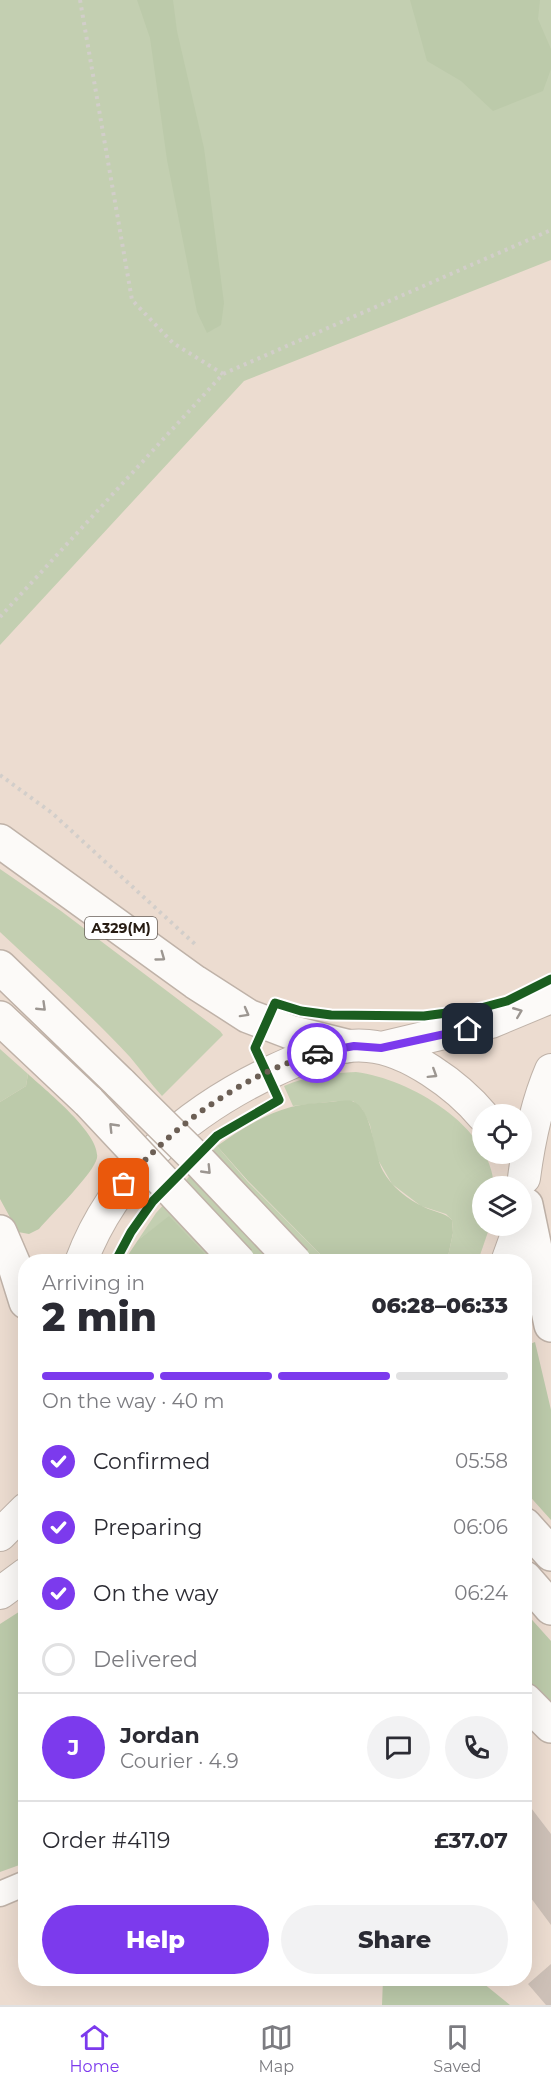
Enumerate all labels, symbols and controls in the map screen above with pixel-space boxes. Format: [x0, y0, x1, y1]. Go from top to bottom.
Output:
road number: A329(M) [85, 917, 157, 939]
one-way arrow [155, 950, 166, 961]
one-way arrow [36, 1000, 46, 1011]
pin [442, 1003, 493, 1054]
one-way arrow [238, 1006, 249, 1017]
one-way arrow [512, 1007, 523, 1019]
icon: home [451, 1012, 484, 1045]
courier [287, 1023, 347, 1083]
icon: car [301, 1037, 334, 1070]
one-way arrow [427, 1066, 437, 1078]
map controls [472, 1104, 532, 1236]
button: locate [472, 1104, 532, 1164]
one-way arrow [109, 1123, 120, 1134]
pin [98, 1158, 149, 1209]
one-way arrow [200, 1162, 211, 1173]
icon: bag [107, 1167, 140, 1200]
button: layers [472, 1176, 532, 1236]
text: Arriving in [42, 1271, 145, 1295]
text: 06:28–06:33 [371, 1292, 508, 1319]
text: 2 min [42, 1293, 157, 1341]
text: On the way · 40 m [42, 1389, 224, 1413]
icon: check [42, 1445, 75, 1478]
text: Confirmed [93, 1448, 210, 1475]
text: 05:58 [455, 1449, 508, 1473]
icon: check [42, 1511, 75, 1544]
text: Preparing [93, 1514, 202, 1541]
text: 06:06 [453, 1515, 508, 1539]
icon: check [42, 1577, 75, 1610]
text: On the way [93, 1580, 218, 1607]
text: 06:24 [454, 1581, 508, 1605]
text: Delivered [93, 1646, 198, 1673]
button: chat [367, 1716, 430, 1779]
button: phone [445, 1716, 508, 1779]
text: Jordan [120, 1722, 200, 1749]
text: J [68, 1734, 79, 1761]
text: Courier · 4.9 [120, 1749, 239, 1773]
text: Order #4119 [42, 1827, 170, 1854]
text: £37.07 [434, 1827, 508, 1854]
button: Help [42, 1905, 269, 1974]
button: Share [281, 1905, 508, 1974]
tab: Home [70, 2021, 119, 2076]
tab: Map [259, 2021, 294, 2076]
tab: Saved [433, 2021, 481, 2076]

